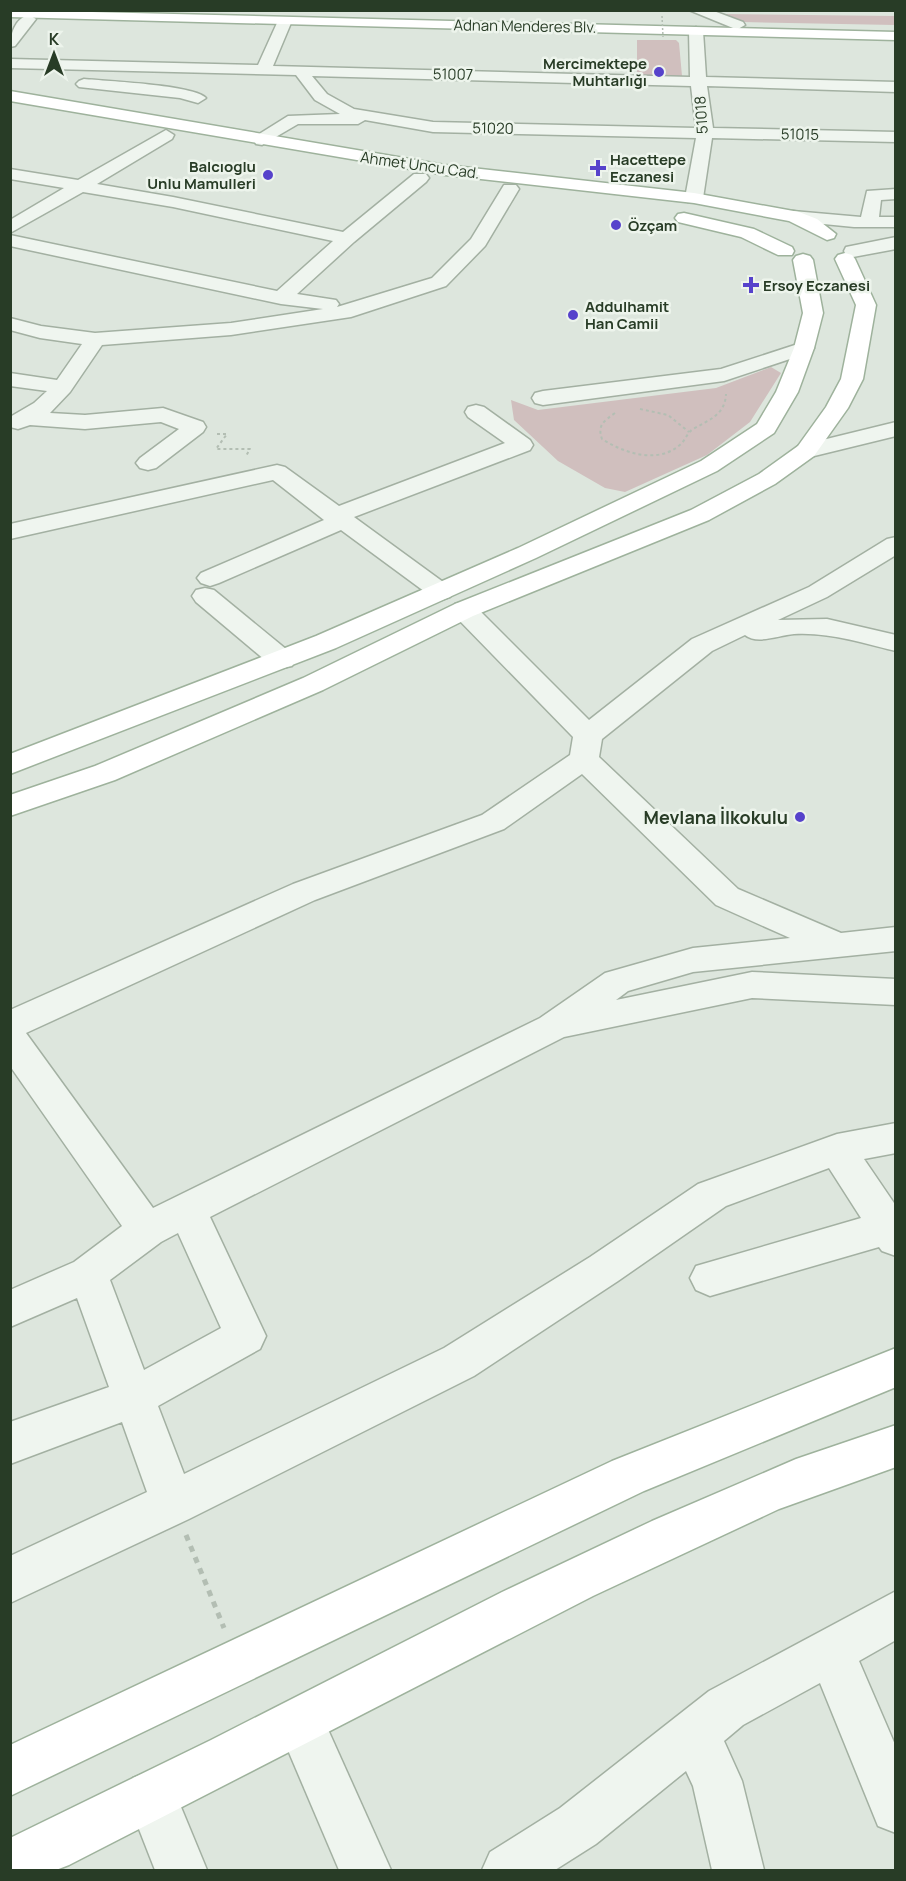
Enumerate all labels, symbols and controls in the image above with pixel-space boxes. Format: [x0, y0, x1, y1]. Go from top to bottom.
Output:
street label: Adnan Menderes Blv. [453, 14, 597, 38]
north arrow [24, 24, 84, 84]
text: K [49, 28, 60, 50]
place label: Mercimektepe Muhtarlığı [543, 53, 647, 91]
street label: 51007 [433, 63, 473, 85]
marker: Mercimektepe Muhtarlığı [652, 65, 666, 79]
street label: 51018 [689, 95, 713, 135]
street label: 51020 [472, 117, 514, 139]
street label: 51015 [781, 123, 819, 145]
street label: Ahmet Uncu Cad. [359, 146, 481, 184]
place label: Hacettepe Eczanesi [610, 149, 686, 187]
place label: Balcıoglu Unlu Mamulleri [147, 156, 256, 194]
marker: Hacettepe Eczanesi [591, 161, 605, 175]
marker: Balcıoglu Unlu Mamulleri [261, 168, 275, 182]
place label: Özçam [628, 215, 677, 236]
marker: Özçam [609, 218, 623, 232]
place label: Ersoy Eczanesi [763, 275, 870, 296]
marker: Ersoy Eczanesi [744, 278, 758, 292]
place label: Addulhamit Han Camii [585, 296, 669, 334]
marker: Addulhamit Han Camii [566, 308, 580, 322]
place label: Mevlana İlkokulu [644, 805, 788, 829]
marker: Mevlana İlkokulu [793, 810, 807, 824]

